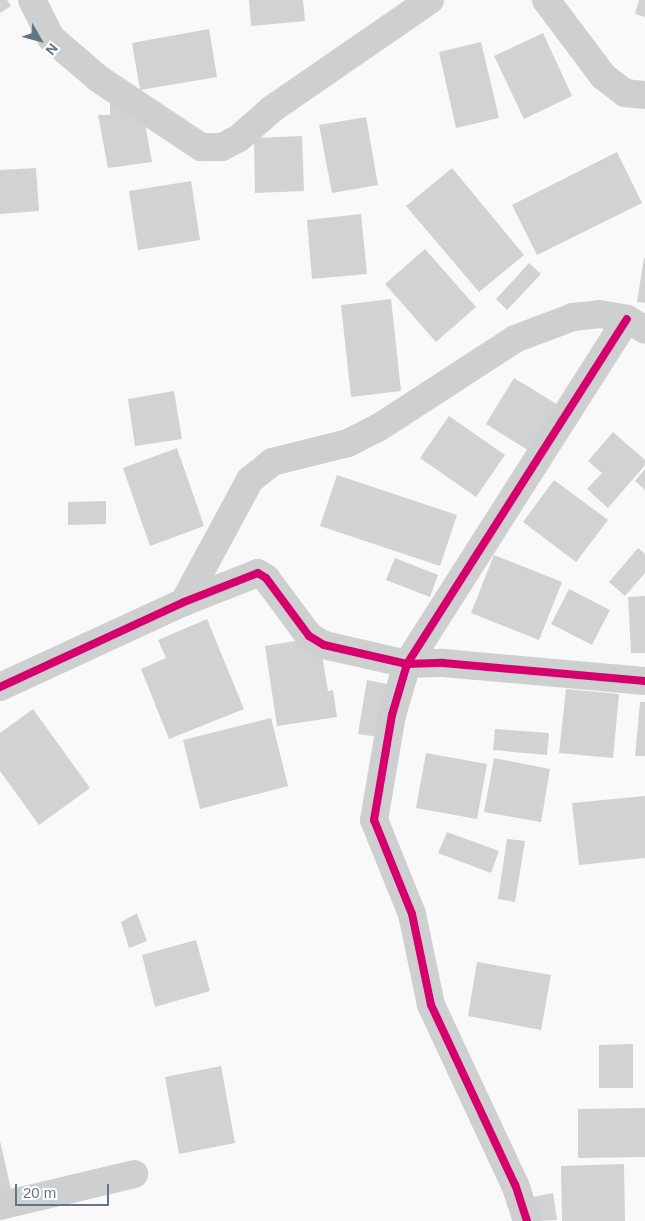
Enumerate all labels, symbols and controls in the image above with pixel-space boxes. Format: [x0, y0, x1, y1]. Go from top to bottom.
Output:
north arrow [15, 15, 65, 65]
text: N [42, 40, 61, 58]
scale bar [18, 1174, 111, 1206]
text: 20 m [23, 1184, 56, 1201]

